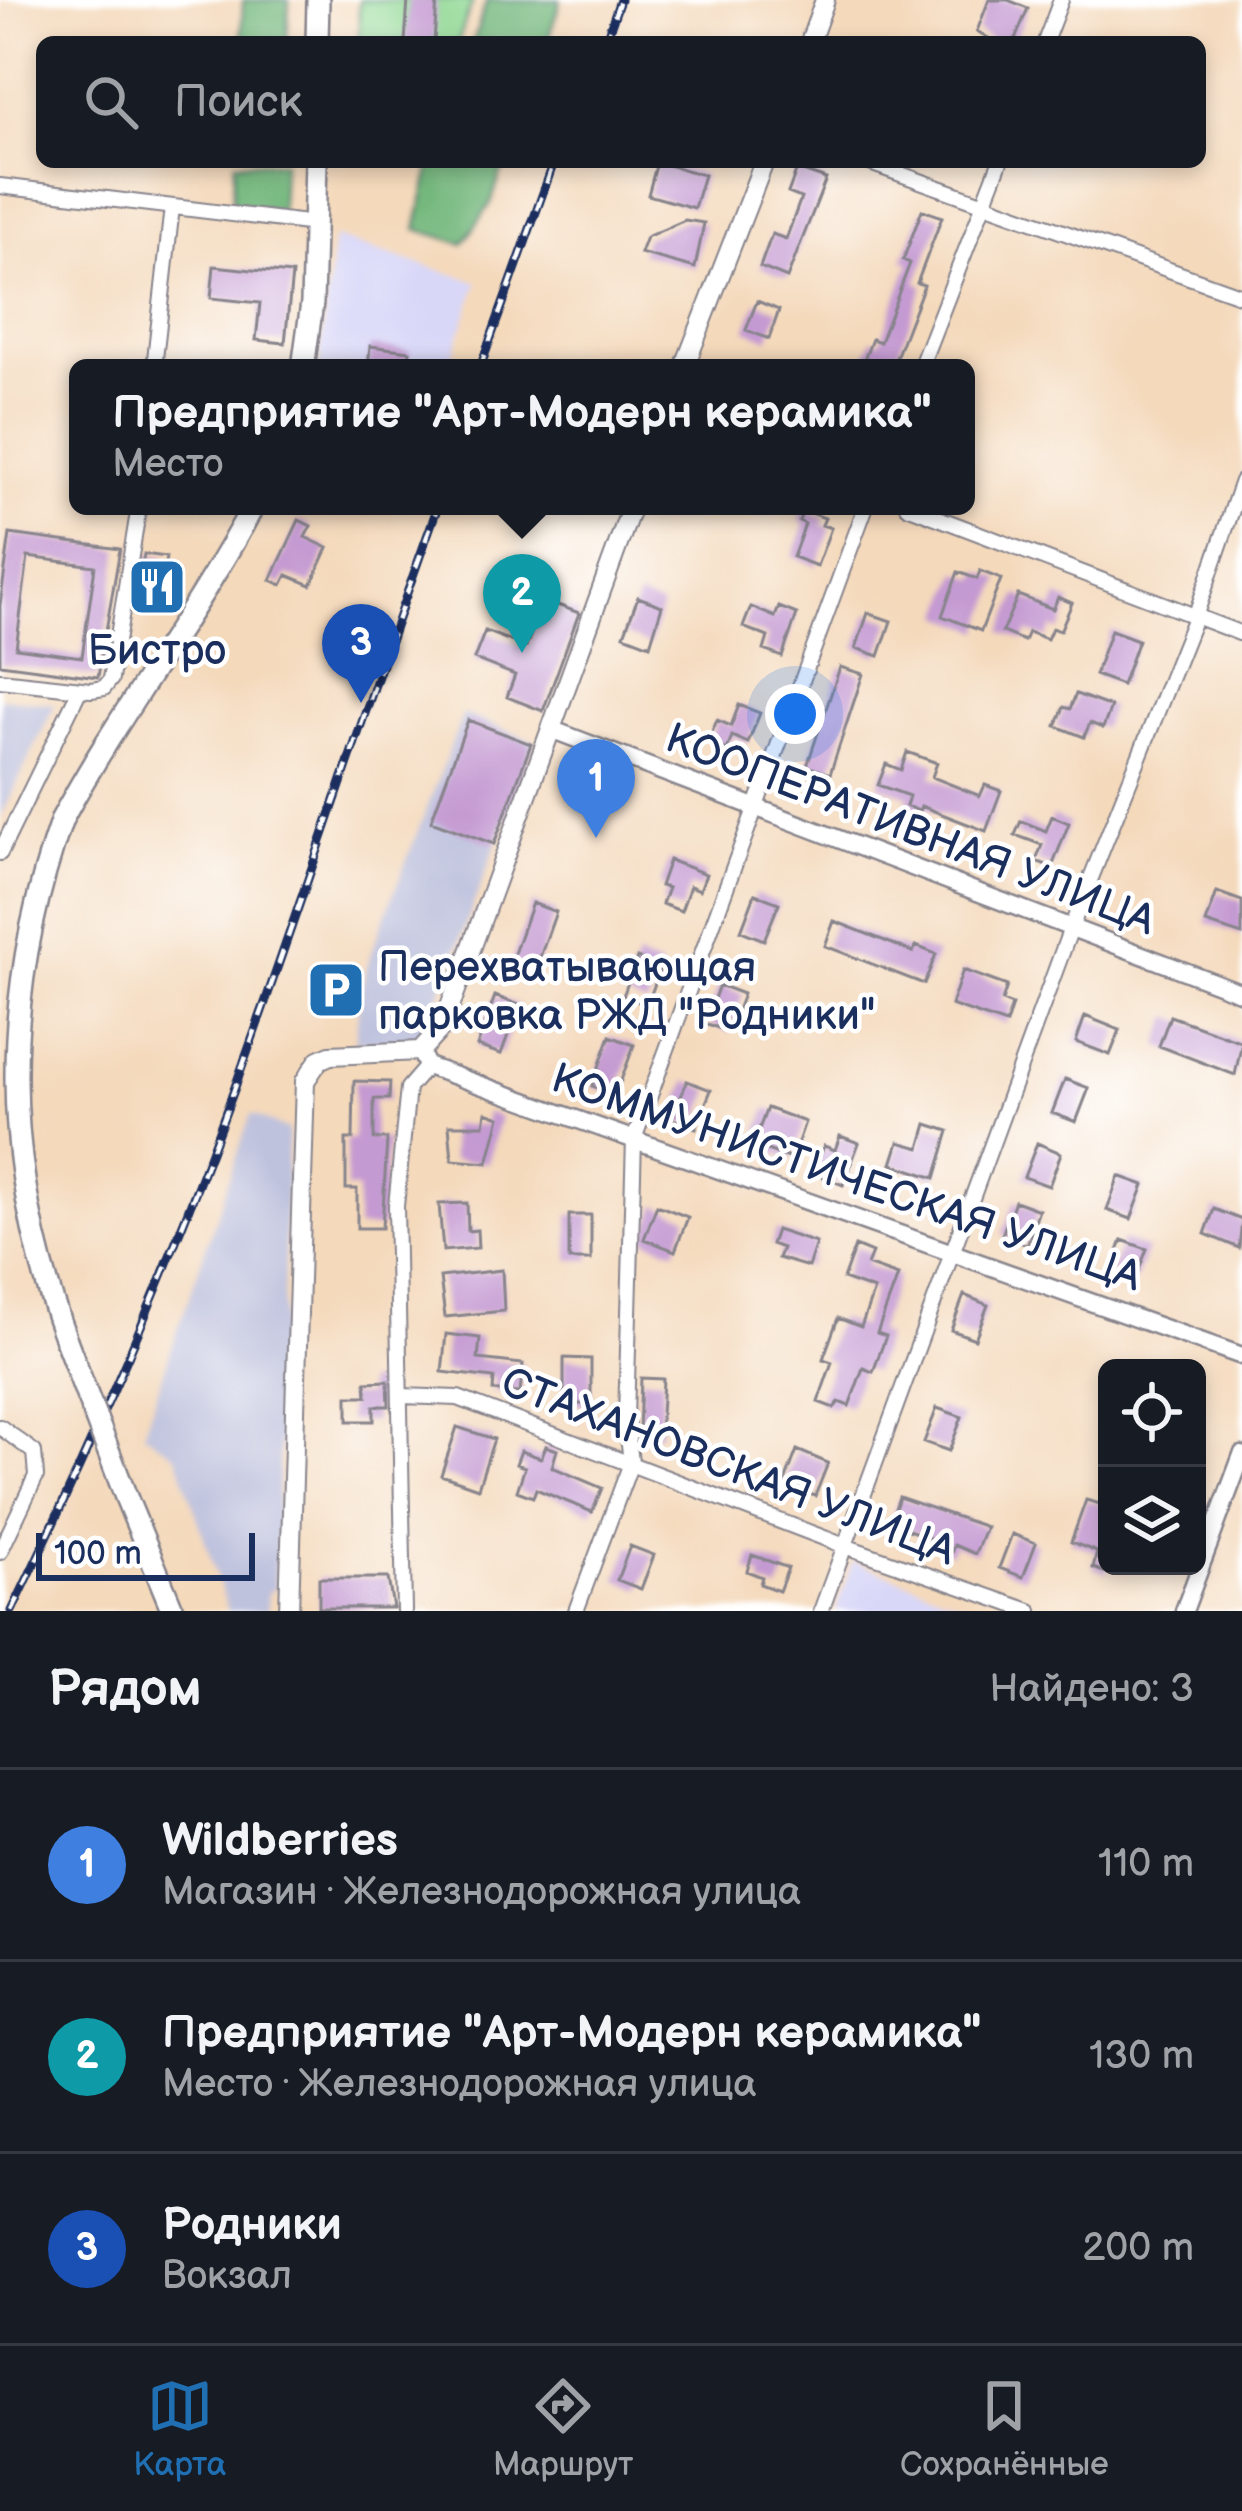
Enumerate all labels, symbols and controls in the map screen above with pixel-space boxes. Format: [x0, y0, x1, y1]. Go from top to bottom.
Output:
search box [36, 36, 1206, 168]
icon: search [78, 69, 144, 135]
text: Поиск [174, 75, 302, 130]
popup [69, 359, 975, 515]
text: Предприятие "Арт-Модерн керамика" [112, 386, 932, 441]
text: Место [112, 441, 223, 488]
pin: 2 [483, 554, 561, 653]
restaurant icon: Бистро [126, 556, 188, 618]
pin: 3 [322, 604, 400, 703]
place label: Бистро [88, 626, 226, 677]
your location [765, 684, 825, 744]
street label: КООПЕРАТИВНАЯ УЛИЦА [658, 713, 1162, 947]
pin: 1 [557, 739, 635, 838]
place label: Перехватывающая парковка РЖД "Родники" [378, 943, 876, 1042]
parking icon: Перехватывающая парковка РЖД "Родники" [305, 959, 367, 1021]
street label: КОММУНИСТИЧЕСКАЯ УЛИЦА [545, 1053, 1148, 1304]
street label: СТАХАНОВСКАЯ УЛИЦА [494, 1357, 963, 1578]
map controls [1098, 1359, 1206, 1575]
button: locate [1098, 1359, 1206, 1467]
button: layers [1098, 1467, 1206, 1575]
scale bar [36, 1527, 255, 1580]
text: 100 m [54, 1534, 142, 1574]
text: Рядом [48, 1659, 202, 1720]
text: Найдено: 3 [989, 1666, 1194, 1713]
text: Wildberries [162, 1814, 398, 1869]
text: 1 [79, 1841, 95, 1888]
text: 110 m [1098, 1841, 1194, 1888]
text: Магазин · Железнодорожная улица [162, 1869, 801, 1916]
text: Предприятие "Арт-Модерн керамика" [162, 2006, 982, 2061]
text: 2 [75, 2033, 99, 2080]
text: 130 m [1089, 2033, 1194, 2080]
text: Место · Железнодорожная улица [162, 2061, 757, 2108]
text: Родники [162, 2198, 342, 2253]
text: 3 [76, 2225, 98, 2272]
text: 200 m [1082, 2225, 1194, 2272]
text: Вокзал [162, 2253, 292, 2300]
tab: Карта [133, 2373, 226, 2485]
tab: Маршрут [493, 2373, 633, 2485]
tab: Сохранённые [900, 2373, 1109, 2485]

